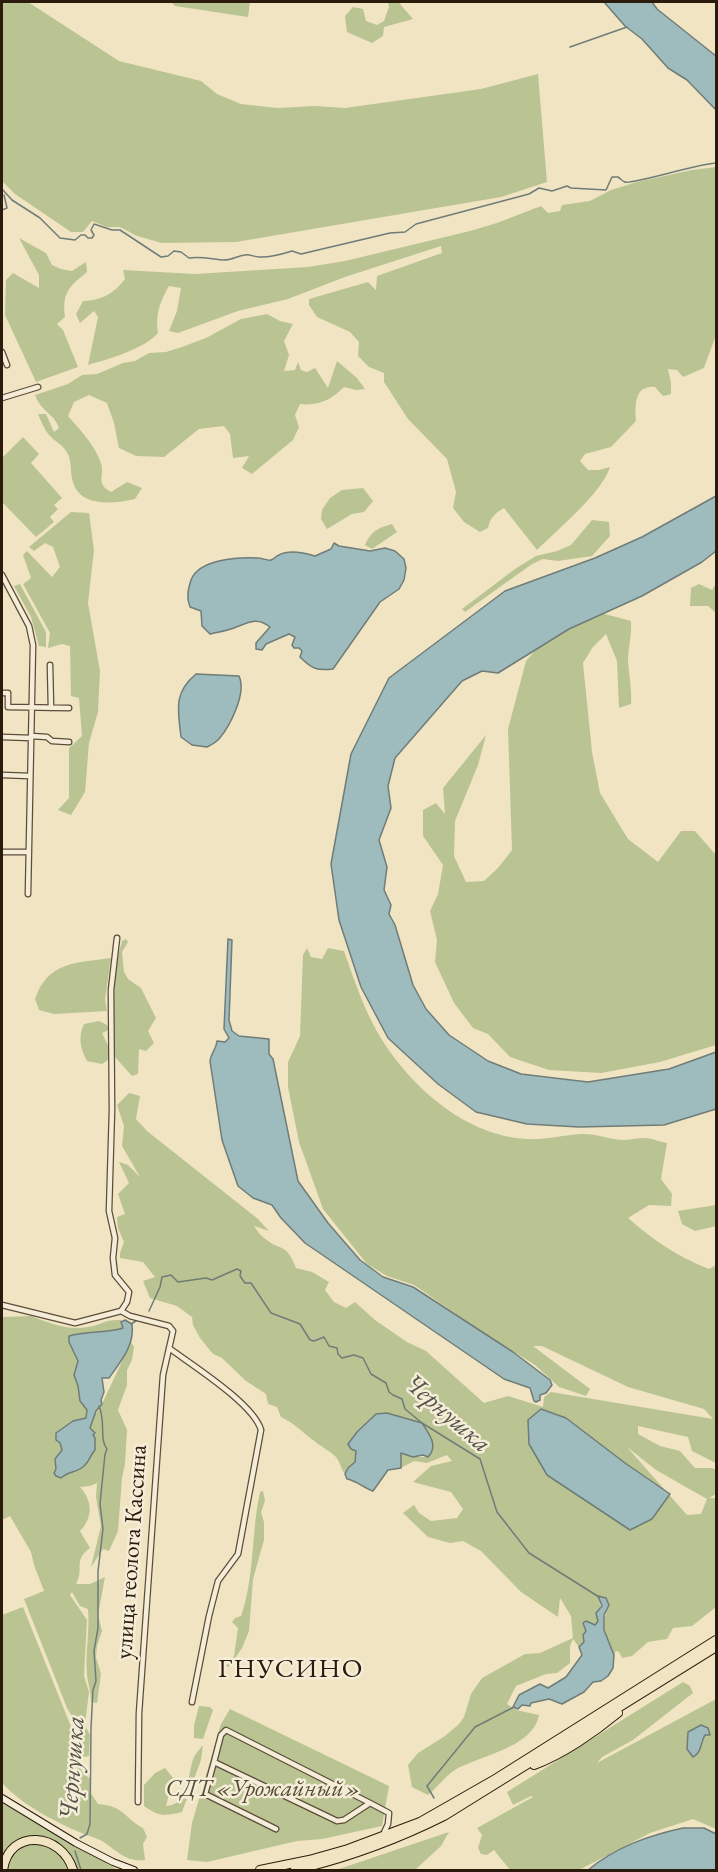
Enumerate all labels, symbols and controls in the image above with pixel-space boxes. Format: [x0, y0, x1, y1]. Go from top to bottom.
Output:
water label: Чернушка [397, 1368, 497, 1460]
street label: улица геолога Кассина [110, 1444, 154, 1660]
district label: ГНУСИНО [218, 1654, 364, 1686]
water label: Чернушка [54, 1715, 92, 1821]
park label: СДТ «Урожайный» [166, 1775, 360, 1803]

